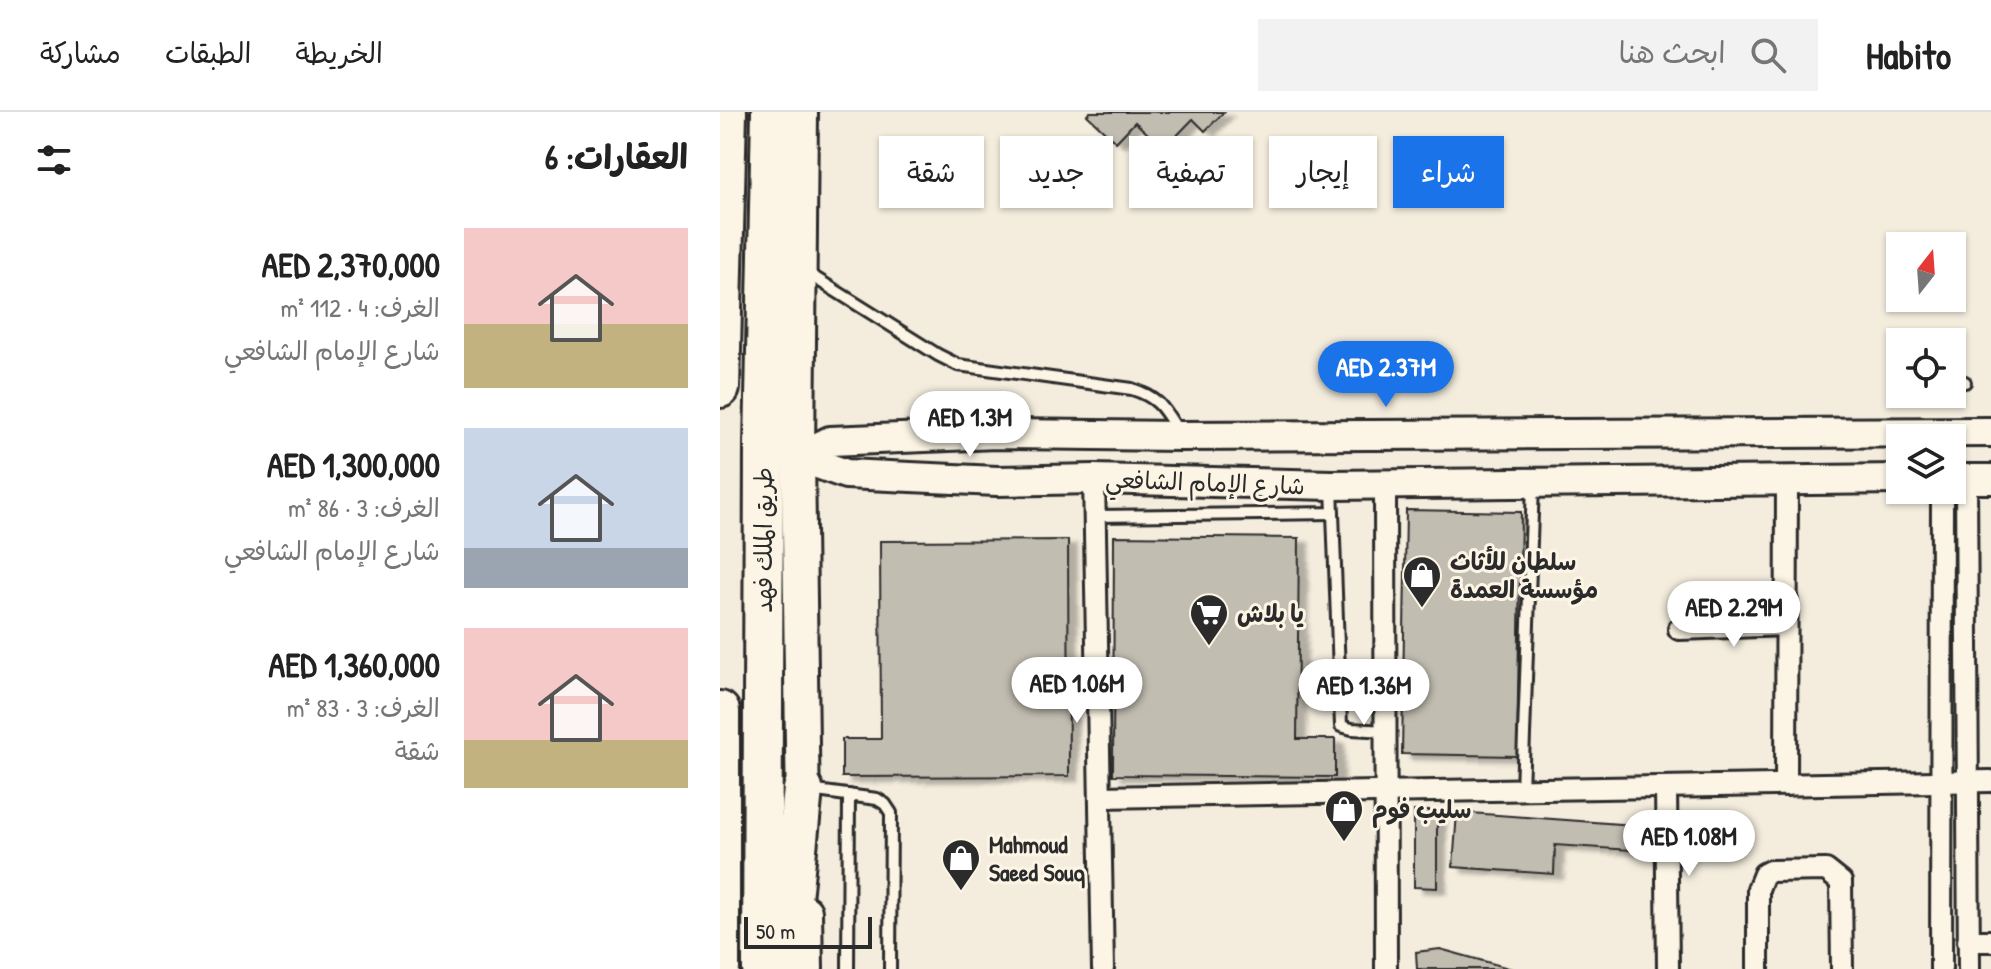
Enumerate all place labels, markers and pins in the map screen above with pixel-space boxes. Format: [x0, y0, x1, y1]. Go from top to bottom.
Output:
pin: AED 2.37M [1294, 341, 1478, 409]
pin: AED 1.3M [887, 391, 1053, 459]
place label: سلطان للأثاث مؤسسة العمدة [1450, 545, 1598, 605]
shop icon: سلطان للأثاث مؤسسة العمدة [1401, 554, 1443, 609]
pin: AED 2.29M [1642, 581, 1826, 649]
supermarket icon: يا بلاش [1188, 592, 1230, 647]
place label: يا بلاش [1237, 597, 1304, 629]
pin: AED 1.06M [985, 657, 1169, 725]
pin: AED 1.36M [1272, 659, 1456, 727]
shop icon: سليب فوم [1323, 788, 1365, 843]
place label: سليب فوم [1372, 793, 1471, 828]
pin: AED 1.08M [1597, 810, 1781, 878]
place label: Mahmoud Saeed Souq [989, 828, 1085, 889]
shop icon: Mahmoud Saeed Souq [940, 837, 982, 892]

